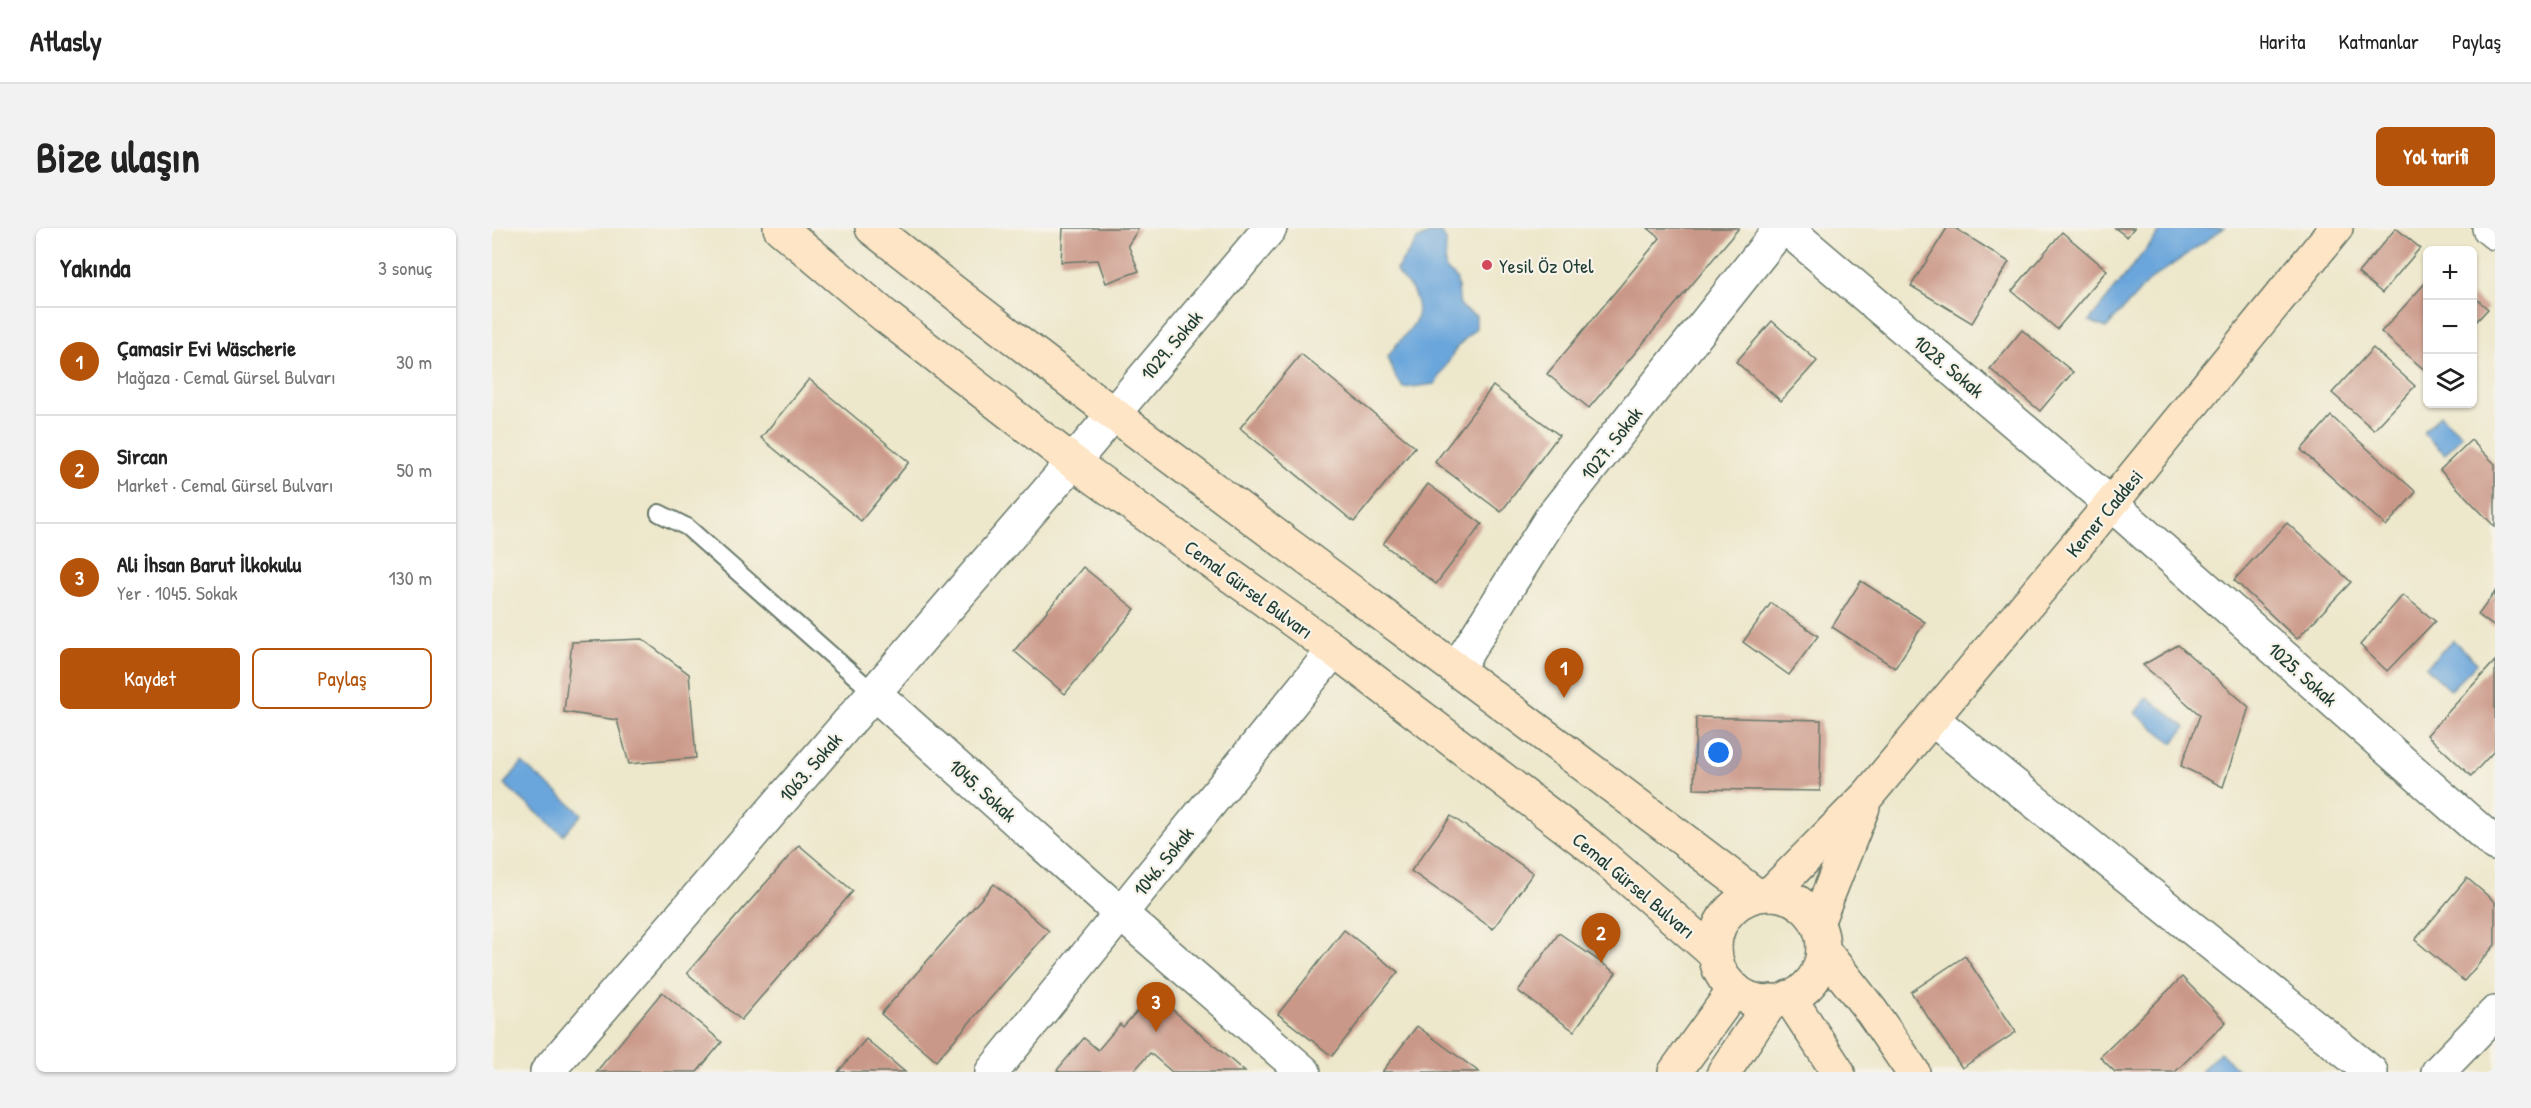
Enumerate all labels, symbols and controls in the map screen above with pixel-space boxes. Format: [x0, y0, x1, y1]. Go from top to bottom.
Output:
text: Atlasly [30, 22, 102, 60]
text: Harita [2259, 27, 2306, 56]
text: Katmanlar [2339, 27, 2419, 56]
text: Paylaş [2452, 27, 2501, 56]
button: Yol tarifi [2376, 127, 2495, 186]
text: Bize ulaşın [36, 128, 200, 185]
map controls [2423, 246, 2477, 408]
button: + [2423, 246, 2477, 300]
text: Yakında [60, 250, 130, 285]
place label: Yesil Öz Otel [1499, 252, 1594, 279]
text: 3 sonuç [378, 254, 432, 281]
marker: Yesil Öz Otel [1480, 258, 1494, 272]
button: − [2423, 300, 2477, 354]
street label: 1029. Sokak [1134, 304, 1208, 386]
street label: 1028. Sokak [1908, 328, 1990, 404]
text: Çamasir Evi Wäscherie [117, 333, 296, 363]
text: 1 [76, 348, 83, 375]
text: 30 m [396, 348, 432, 375]
button: layers [2423, 354, 2477, 408]
text: Mağaza · Cemal Gürsel Bulvarı [117, 363, 336, 390]
street label: 1027. Sokak [1574, 401, 1648, 485]
text: Sircan [117, 441, 168, 471]
text: 2 [75, 456, 84, 483]
text: 50 m [396, 456, 432, 483]
street label: Kemer Caddesi [2059, 463, 2149, 563]
text: Market · Cemal Gürsel Bulvarı [117, 471, 333, 498]
street label: Cemal Gürsel Bulvarı [1179, 533, 1319, 645]
text: Ali İhsan Barut İlkokulu [117, 549, 301, 579]
text: 3 [75, 564, 84, 591]
text: 130 m [389, 564, 432, 591]
text: Yer · 1045. Sokak [117, 579, 237, 606]
street label: 1025. Sokak [2263, 636, 2343, 712]
button: Kaydet [60, 648, 240, 709]
button: Paylaş [252, 648, 432, 709]
pin: 1 [1544, 648, 1584, 698]
street label: 1063. Sokak [772, 727, 848, 807]
your location [1704, 738, 1733, 767]
street label: 1045. Sokak [943, 752, 1023, 828]
street label: 1046. Sokak [1127, 821, 1199, 901]
street label: Cemal Gürsel Bulvarı [1567, 826, 1701, 944]
pin: 2 [1582, 914, 1620, 963]
pin: 3 [1136, 982, 1176, 1032]

